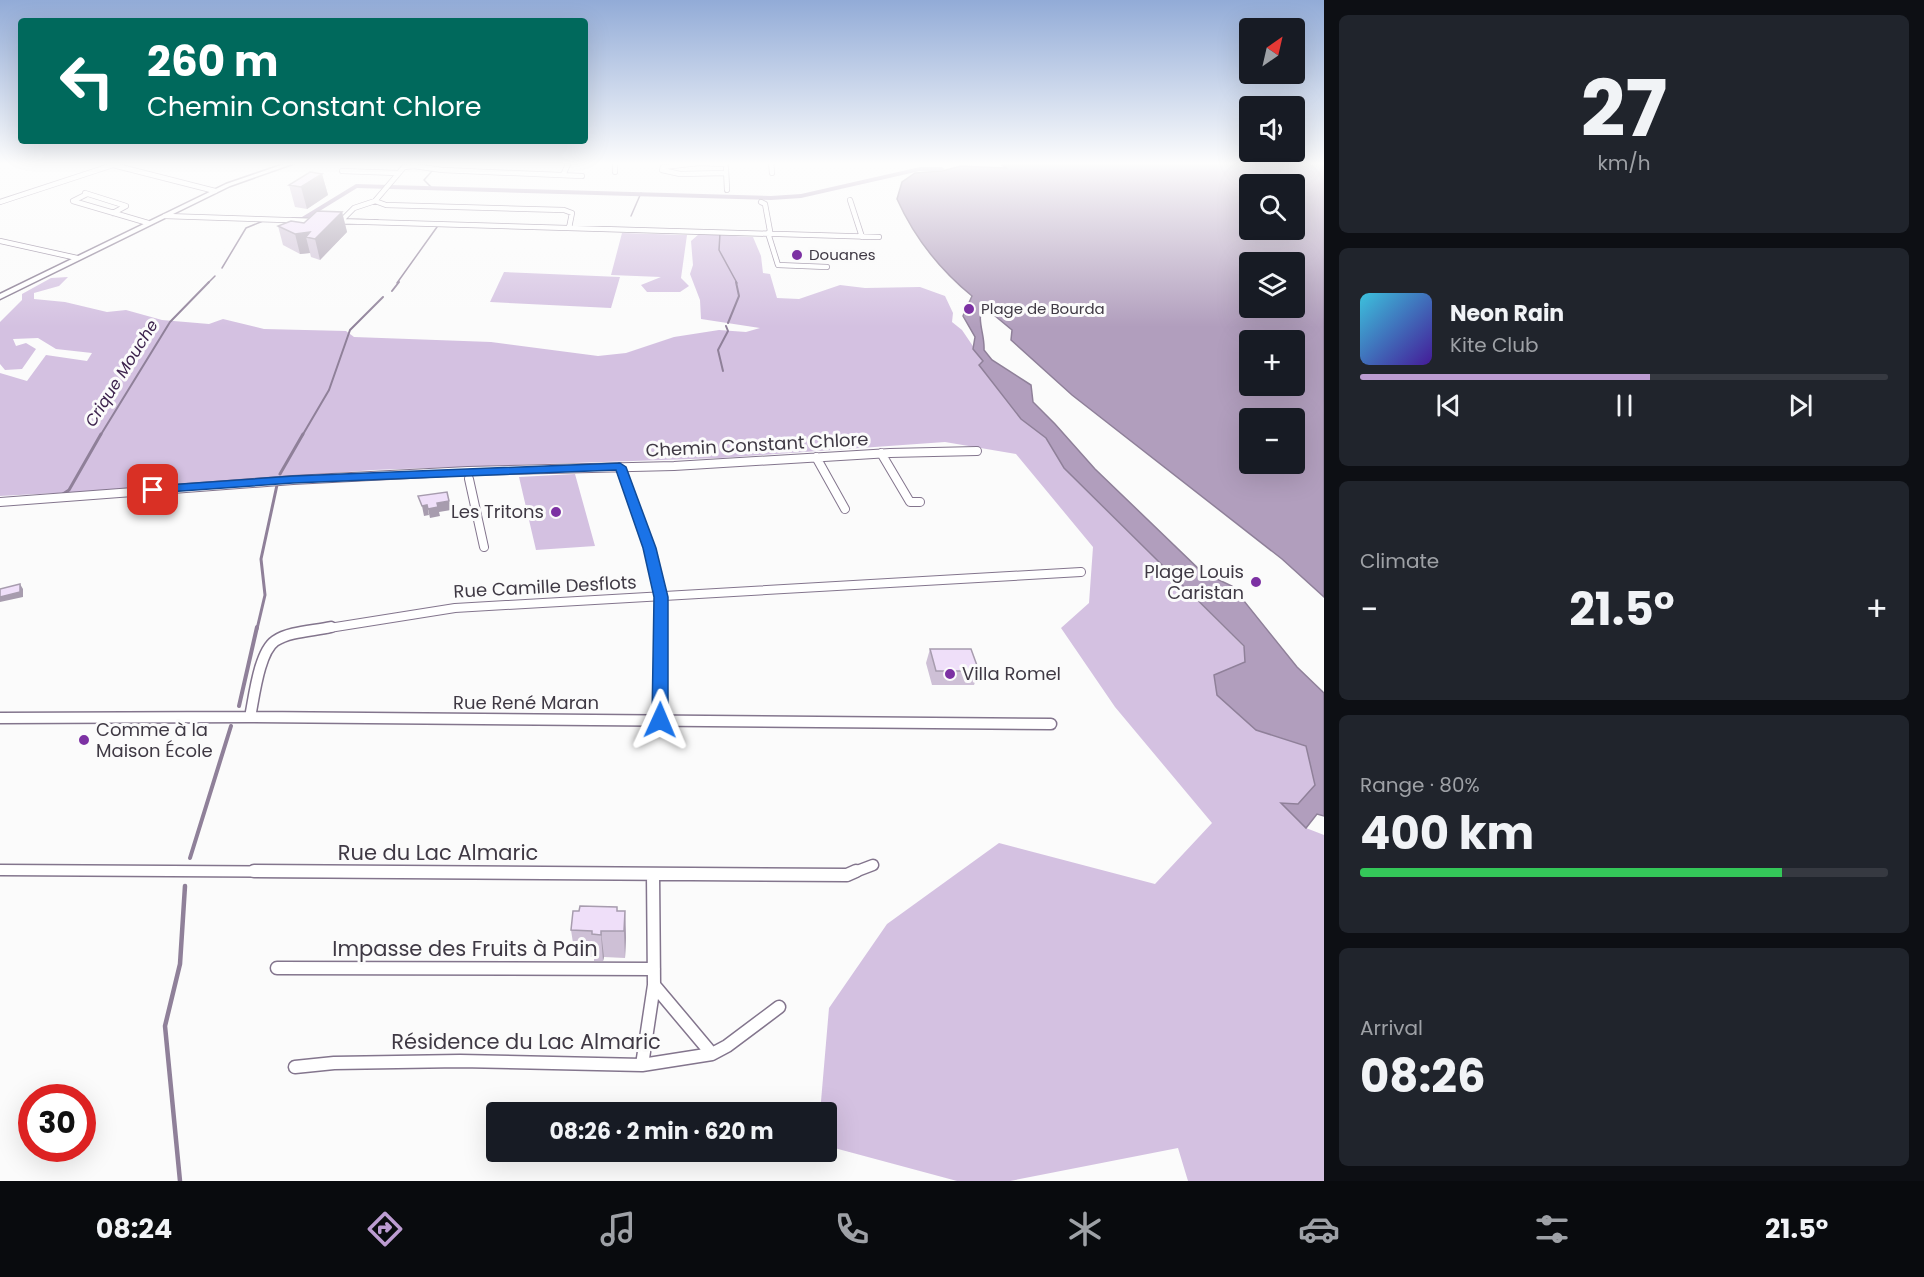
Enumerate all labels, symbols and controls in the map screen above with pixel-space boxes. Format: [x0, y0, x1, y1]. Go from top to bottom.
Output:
north arrow [1239, 18, 1305, 84]
map controls [1239, 18, 1305, 474]
text: 260 m [147, 32, 279, 91]
icon: left [48, 42, 126, 120]
text: 27 [1581, 54, 1667, 163]
text: Chemin Constant Chlore [147, 88, 482, 125]
button: sound [1239, 96, 1305, 162]
text: km/h [1597, 149, 1651, 177]
button: search [1239, 174, 1305, 240]
place label: Douanes [809, 244, 876, 265]
marker: Douanes [790, 248, 804, 262]
button: layers [1239, 252, 1305, 318]
place label: Plage de Bourda [981, 298, 1105, 319]
text: Neon Rain [1450, 298, 1564, 329]
marker: Plage de Bourda [962, 302, 976, 316]
water label: Crique Mouche [79, 315, 164, 431]
button: + [1239, 330, 1305, 396]
text: Kite Club [1450, 331, 1539, 359]
icon: previous [1432, 389, 1465, 422]
icon: pause [1608, 389, 1641, 422]
icon: next [1784, 389, 1817, 422]
button: − [1239, 408, 1305, 474]
street label: Chemin Constant Chlore [645, 426, 869, 463]
pin [127, 464, 178, 515]
icon: arrive [136, 473, 169, 506]
place label: Les Tritons [451, 499, 544, 524]
marker: Les Tritons [549, 505, 563, 519]
text: Climate [1360, 547, 1439, 575]
place label: Plage Louis Caristan [1144, 559, 1244, 605]
street label: Rue Camille Desflots [453, 569, 637, 604]
marker: Plage Louis Caristan [1249, 575, 1263, 589]
text: 21.5° [1569, 578, 1675, 641]
text: − [1360, 586, 1378, 633]
text: + [1865, 586, 1888, 633]
place label: Villa Romel [962, 661, 1061, 686]
marker: Villa Romel [943, 667, 957, 681]
position arrow [628, 688, 692, 752]
street label: Rue René Maran [453, 690, 599, 715]
place label: Comme à la Maison École [96, 717, 213, 763]
marker: Comme à la Maison École [77, 733, 91, 747]
text: Range · 80% [1360, 771, 1480, 799]
text: 400 km [1360, 802, 1534, 865]
street label: Rue du Lac Almaric [338, 838, 538, 867]
street label: Impasse des Fruits à Pain [332, 934, 598, 963]
text: Arrival [1360, 1014, 1423, 1042]
street label: Résidence du Lac Almaric [391, 1027, 661, 1056]
text: 08:26 [1360, 1045, 1486, 1108]
speed limit sign: 30 [18, 1084, 96, 1162]
text: 08:26 · 2 min · 620 m [550, 1116, 773, 1147]
icon: directions [364, 1208, 406, 1250]
icon: music [597, 1208, 639, 1250]
icon: phone [831, 1208, 873, 1250]
icon: climate [1064, 1208, 1106, 1250]
icon: car [1298, 1208, 1340, 1250]
icon: filters [1531, 1208, 1573, 1250]
text: 08:24 [96, 1210, 172, 1247]
text: 21.5° [1765, 1210, 1828, 1247]

